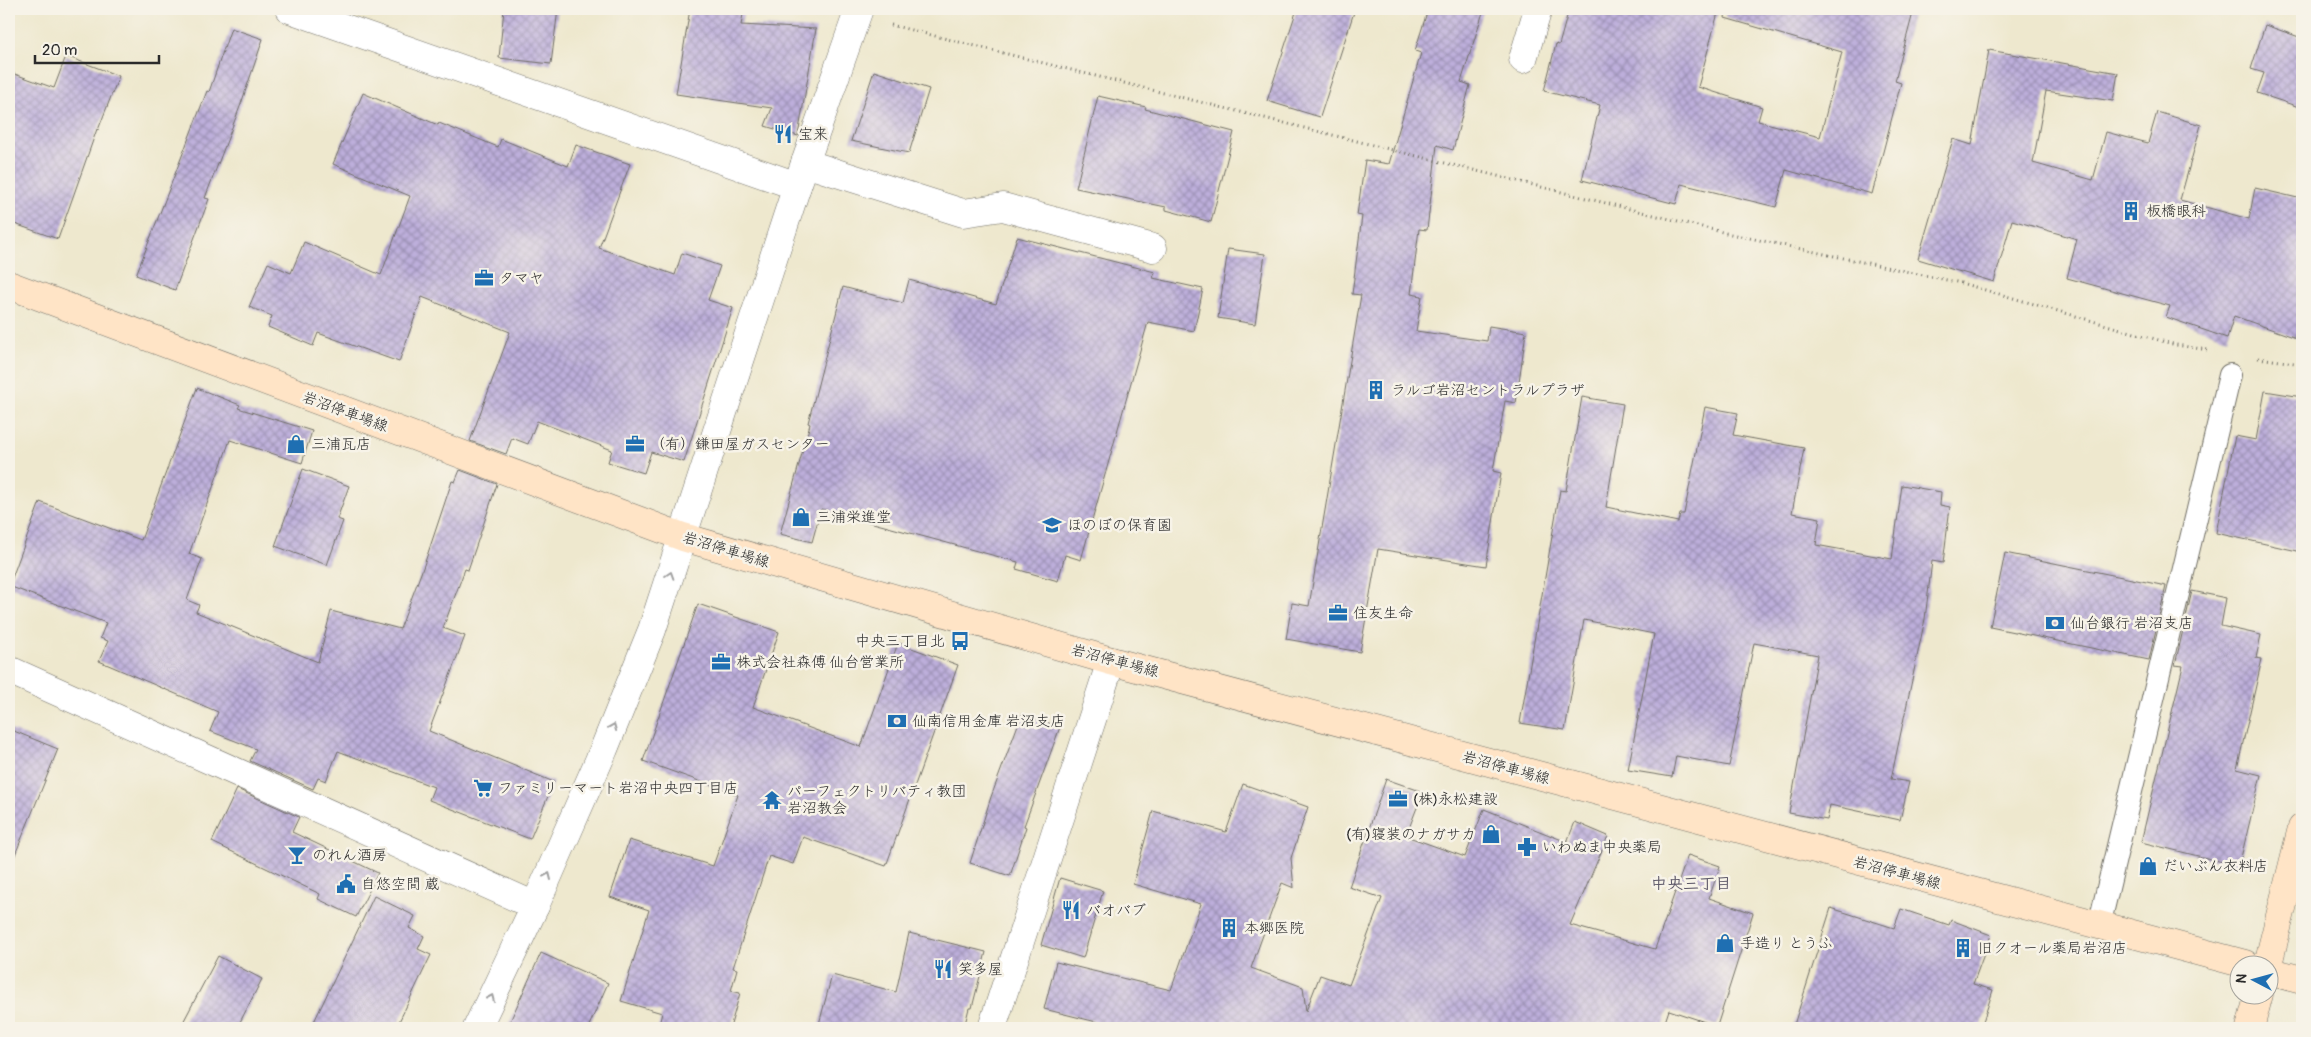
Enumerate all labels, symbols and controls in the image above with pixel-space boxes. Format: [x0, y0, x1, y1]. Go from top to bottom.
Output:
scale bar [35, 32, 159, 64]
text: 20 m [42, 41, 77, 60]
restaurant icon: 宝来 [772, 123, 794, 145]
place label: 宝来 [798, 125, 828, 144]
building icon: 板橋眼科 [2120, 200, 2142, 222]
place label: 板橋眼科 [2146, 202, 2206, 221]
office icon: タマヤ [473, 267, 495, 289]
place label: タマヤ [499, 269, 544, 288]
building icon: ラルゴ岩沼セントラルプラザ [1365, 379, 1387, 401]
place label: ラルゴ岩沼セントラルプラザ [1391, 381, 1585, 400]
street label: 岩沼停車場線 [299, 388, 391, 436]
shop icon: 三浦瓦店 [285, 433, 307, 455]
office icon: （有）鎌田屋ガスセンター [624, 433, 646, 455]
place label: 三浦瓦店 [311, 435, 371, 454]
place label: （有）鎌田屋ガスセンター [650, 435, 830, 454]
shop icon: 三浦栄進堂 [790, 506, 812, 528]
place label: 三浦栄進堂 [816, 508, 891, 527]
school or university icon: ほのぼの保育園 [1041, 514, 1063, 536]
place label: ほのぼの保育園 [1067, 516, 1172, 535]
street label: 岩沼停車場線 [680, 528, 772, 572]
one-way arrow [665, 571, 675, 580]
office icon: 住友生命 [1327, 602, 1349, 624]
place label: 住友生命 [1353, 604, 1413, 623]
bank icon: 仙台銀行 岩沼支店 [2044, 612, 2066, 634]
place label: 仙台銀行 岩沼支店 [2070, 614, 2193, 633]
bus stop icon: 中央三丁目北 [949, 630, 971, 652]
place label: 中央三丁目北 [855, 632, 945, 651]
street label: 岩沼停車場線 [1069, 640, 1161, 682]
office icon: 株式会社森傅 仙台営業所 [710, 651, 732, 673]
place label: 株式会社森傅 仙台営業所 [736, 653, 904, 672]
bank icon: 仙南信用金庫 岩沼支店 [886, 710, 908, 732]
place label: 仙南信用金庫 岩沼支店 [912, 712, 1065, 731]
one-way arrow [607, 723, 617, 732]
street label: 岩沼停車場線 [1460, 747, 1552, 789]
supermarket icon: ファミリーマート岩沼中央四丁目店 [472, 777, 494, 799]
place label: ファミリーマート岩沼中央四丁目店 [498, 779, 738, 798]
place label: パーフェクトリバティ教団 岩沼教会 [787, 782, 966, 818]
office icon: (株)永松建設 [1387, 788, 1409, 810]
temple icon: パーフェクトリバティ教団 岩沼教会 [761, 789, 783, 811]
place label: (株)永松建設 [1413, 790, 1498, 809]
shop icon: (有)寝装のナガサカ [1480, 823, 1502, 845]
place label: (有)寝装のナガサカ [1346, 825, 1476, 844]
pharmacy icon: いわぬま中央薬局 [1516, 836, 1538, 858]
place label: いわぬま中央薬局 [1542, 838, 1662, 857]
bar icon: のれん酒房 [286, 844, 308, 866]
place label: のれん酒房 [312, 846, 387, 865]
street label: 岩沼停車場線 [1851, 852, 1943, 894]
shop icon: だいぶん衣料店 [2137, 855, 2159, 877]
place label: だいぶん衣料店 [2163, 857, 2268, 876]
one-way arrow [542, 872, 553, 881]
public building icon: 自悠空間 蔵 [335, 873, 357, 895]
district label: 中央三丁目 [1651, 874, 1731, 894]
place label: 自悠空間 蔵 [361, 875, 439, 894]
restaurant icon: バオバブ [1060, 899, 1082, 921]
place label: バオバブ [1086, 901, 1146, 920]
building icon: 本郷医院 [1218, 917, 1240, 939]
place label: 本郷医院 [1244, 919, 1304, 938]
shop icon: 手造り とうふ [1714, 932, 1736, 954]
place label: 手造り とうふ [1740, 934, 1833, 953]
building icon: 旧クオール薬局岩沼店 [1952, 937, 1974, 959]
place label: 旧クオール薬局岩沼店 [1978, 939, 2127, 958]
north arrow [2228, 954, 2278, 1004]
restaurant icon: 笑多屋 [932, 958, 954, 980]
place label: 笑多屋 [958, 960, 1003, 979]
text: N [2233, 973, 2251, 984]
one-way arrow [484, 994, 495, 1003]

